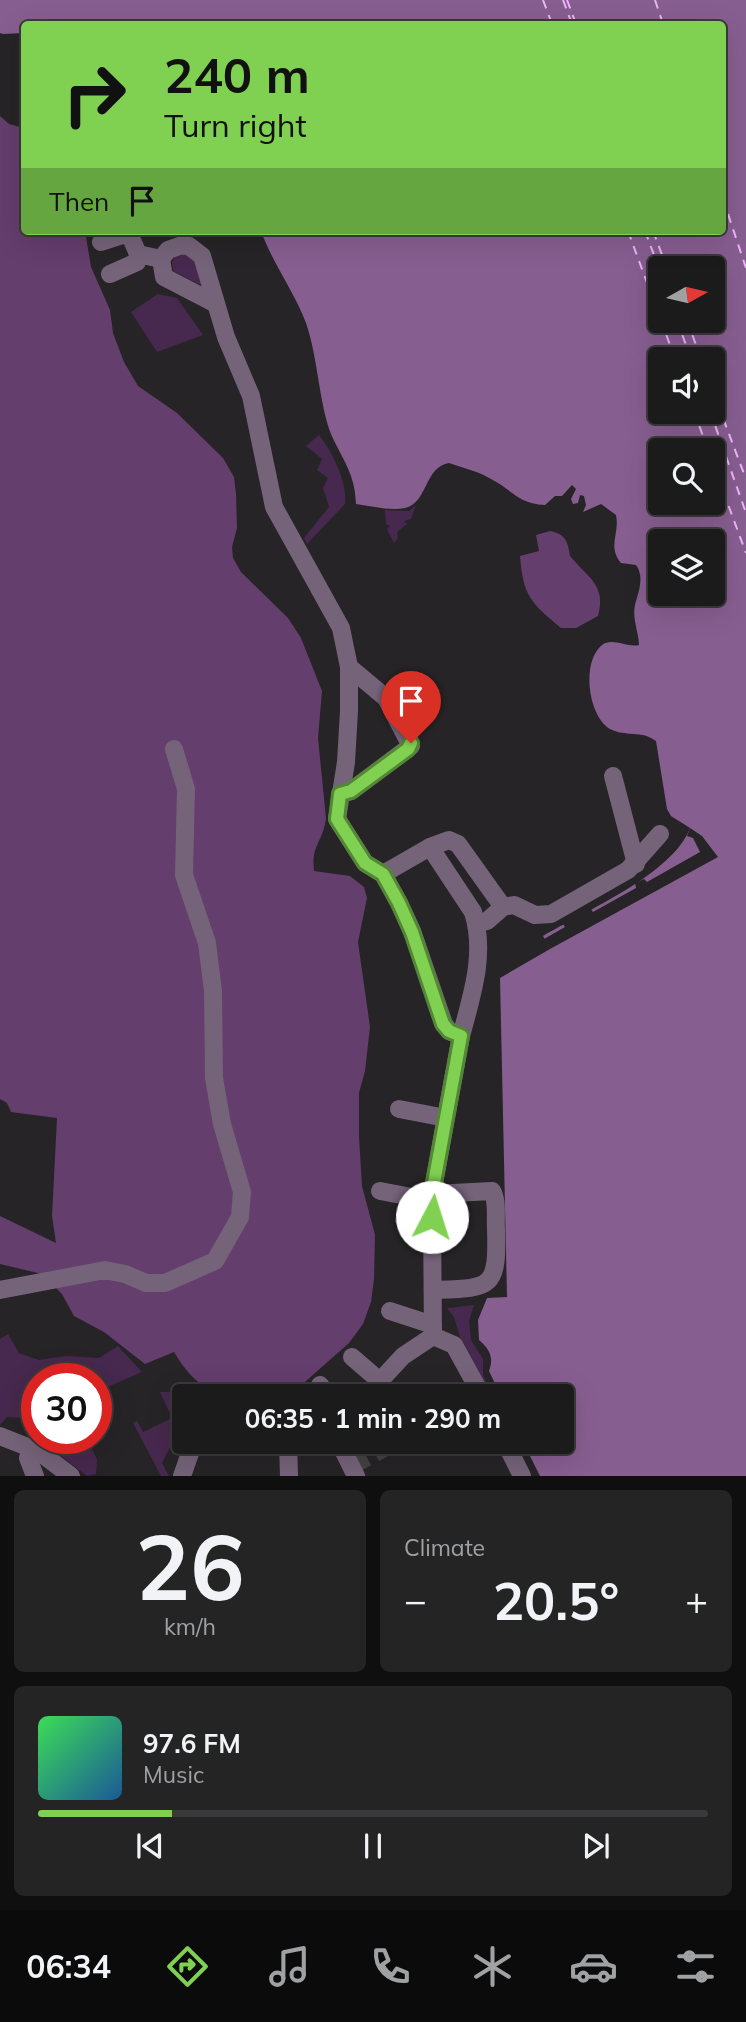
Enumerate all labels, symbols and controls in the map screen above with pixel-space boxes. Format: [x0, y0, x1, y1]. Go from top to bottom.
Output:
text: 240 m [164, 44, 310, 105]
icon: right [49, 49, 140, 140]
text: Turn right [164, 105, 307, 145]
icon: arrive [123, 182, 161, 220]
text: Then [49, 185, 109, 218]
north arrow [648, 256, 724, 332]
map controls [648, 256, 725, 606]
button: sound [648, 347, 725, 424]
button: search [648, 438, 725, 515]
button: layers [648, 529, 725, 606]
pin [381, 671, 441, 743]
icon: arrive [392, 682, 430, 720]
position arrow [395, 1180, 469, 1254]
speed limit sign: 30 [21, 1363, 112, 1454]
text: 06:35 · 1 min · 290 m [245, 1402, 501, 1435]
text: 26 [135, 1509, 245, 1623]
text: Climate [404, 1533, 485, 1562]
text: 20.5° [493, 1568, 619, 1633]
text: − [404, 1576, 427, 1624]
text: + [685, 1576, 708, 1624]
text: km/h [164, 1612, 216, 1641]
text: 97.6 FM [143, 1727, 241, 1760]
text: Music [143, 1760, 204, 1789]
icon: previous [131, 1827, 169, 1865]
icon: pause [354, 1827, 392, 1865]
icon: next [577, 1827, 615, 1865]
icon: directions [163, 1942, 212, 1991]
icon: music [265, 1942, 314, 1991]
icon: phone [366, 1942, 415, 1991]
icon: climate [468, 1942, 517, 1991]
icon: car [569, 1942, 618, 1991]
icon: filters [671, 1942, 720, 1991]
text: 06:34 [26, 1946, 111, 1986]

